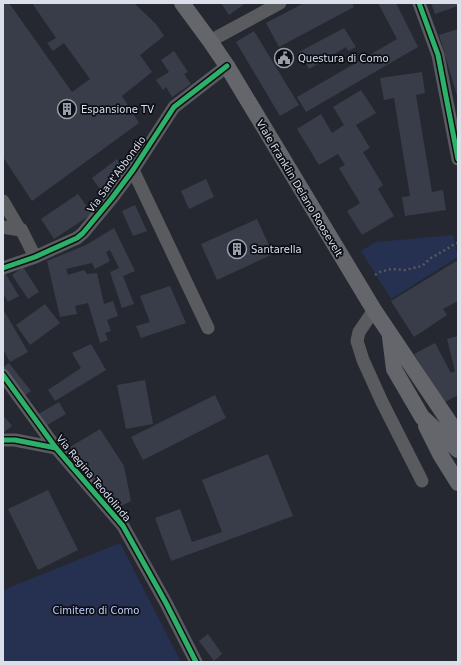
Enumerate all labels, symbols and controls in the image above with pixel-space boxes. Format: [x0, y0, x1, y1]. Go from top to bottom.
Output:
public building icon: Questura di Como [273, 47, 295, 69]
place label: Questura di Como [298, 53, 389, 64]
building icon: Espansione TV [56, 98, 78, 120]
place label: Espansione TV [81, 104, 154, 115]
street label: Viale Franklin Delano Roosevelt [254, 118, 345, 259]
street label: Via Sant'Abbondio [85, 134, 148, 215]
building icon: Santarella [226, 238, 248, 260]
place label: Santarella [251, 244, 302, 255]
street label: Via Regina Teodolinda [54, 433, 133, 524]
park label: Cimitero di Como [53, 605, 139, 616]

